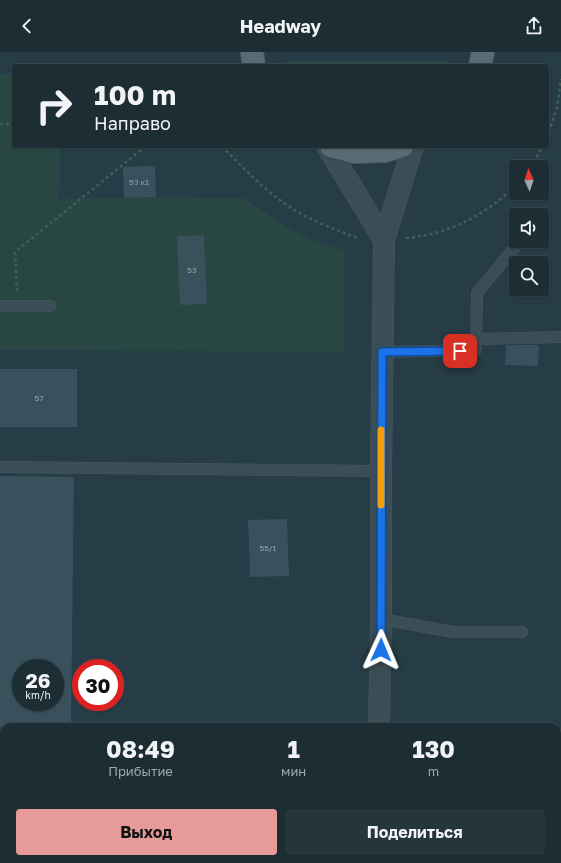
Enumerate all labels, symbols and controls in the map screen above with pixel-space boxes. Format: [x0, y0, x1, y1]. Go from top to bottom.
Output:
icon: back [16, 15, 38, 37]
text: Headway [240, 15, 321, 37]
icon: share [523, 15, 545, 37]
text: 100 m [94, 78, 176, 111]
icon: right [28, 80, 80, 132]
text: Направо [94, 112, 171, 134]
north arrow [509, 160, 549, 200]
map controls [509, 160, 549, 296]
house number: 53 к1 [129, 177, 149, 187]
button: sound [509, 208, 549, 248]
button: search [509, 256, 549, 296]
house number: 53 [187, 265, 197, 275]
pin [443, 334, 477, 368]
icon: arrive [449, 340, 471, 362]
house number: 57 [35, 393, 43, 403]
house number: 55/1 [260, 543, 277, 553]
position arrow [360, 629, 402, 671]
speed limit sign: 30 [72, 659, 124, 711]
text: 26 [26, 668, 50, 692]
text: km/h [25, 689, 51, 701]
text: 08:49 [106, 734, 175, 763]
text: 1 [287, 734, 300, 763]
text: 130 [412, 734, 455, 763]
text: Прибытие [108, 763, 173, 779]
text: мин [281, 763, 306, 779]
text: m [428, 763, 439, 779]
button: Выход [16, 809, 277, 855]
button: Поделиться [285, 809, 545, 855]

